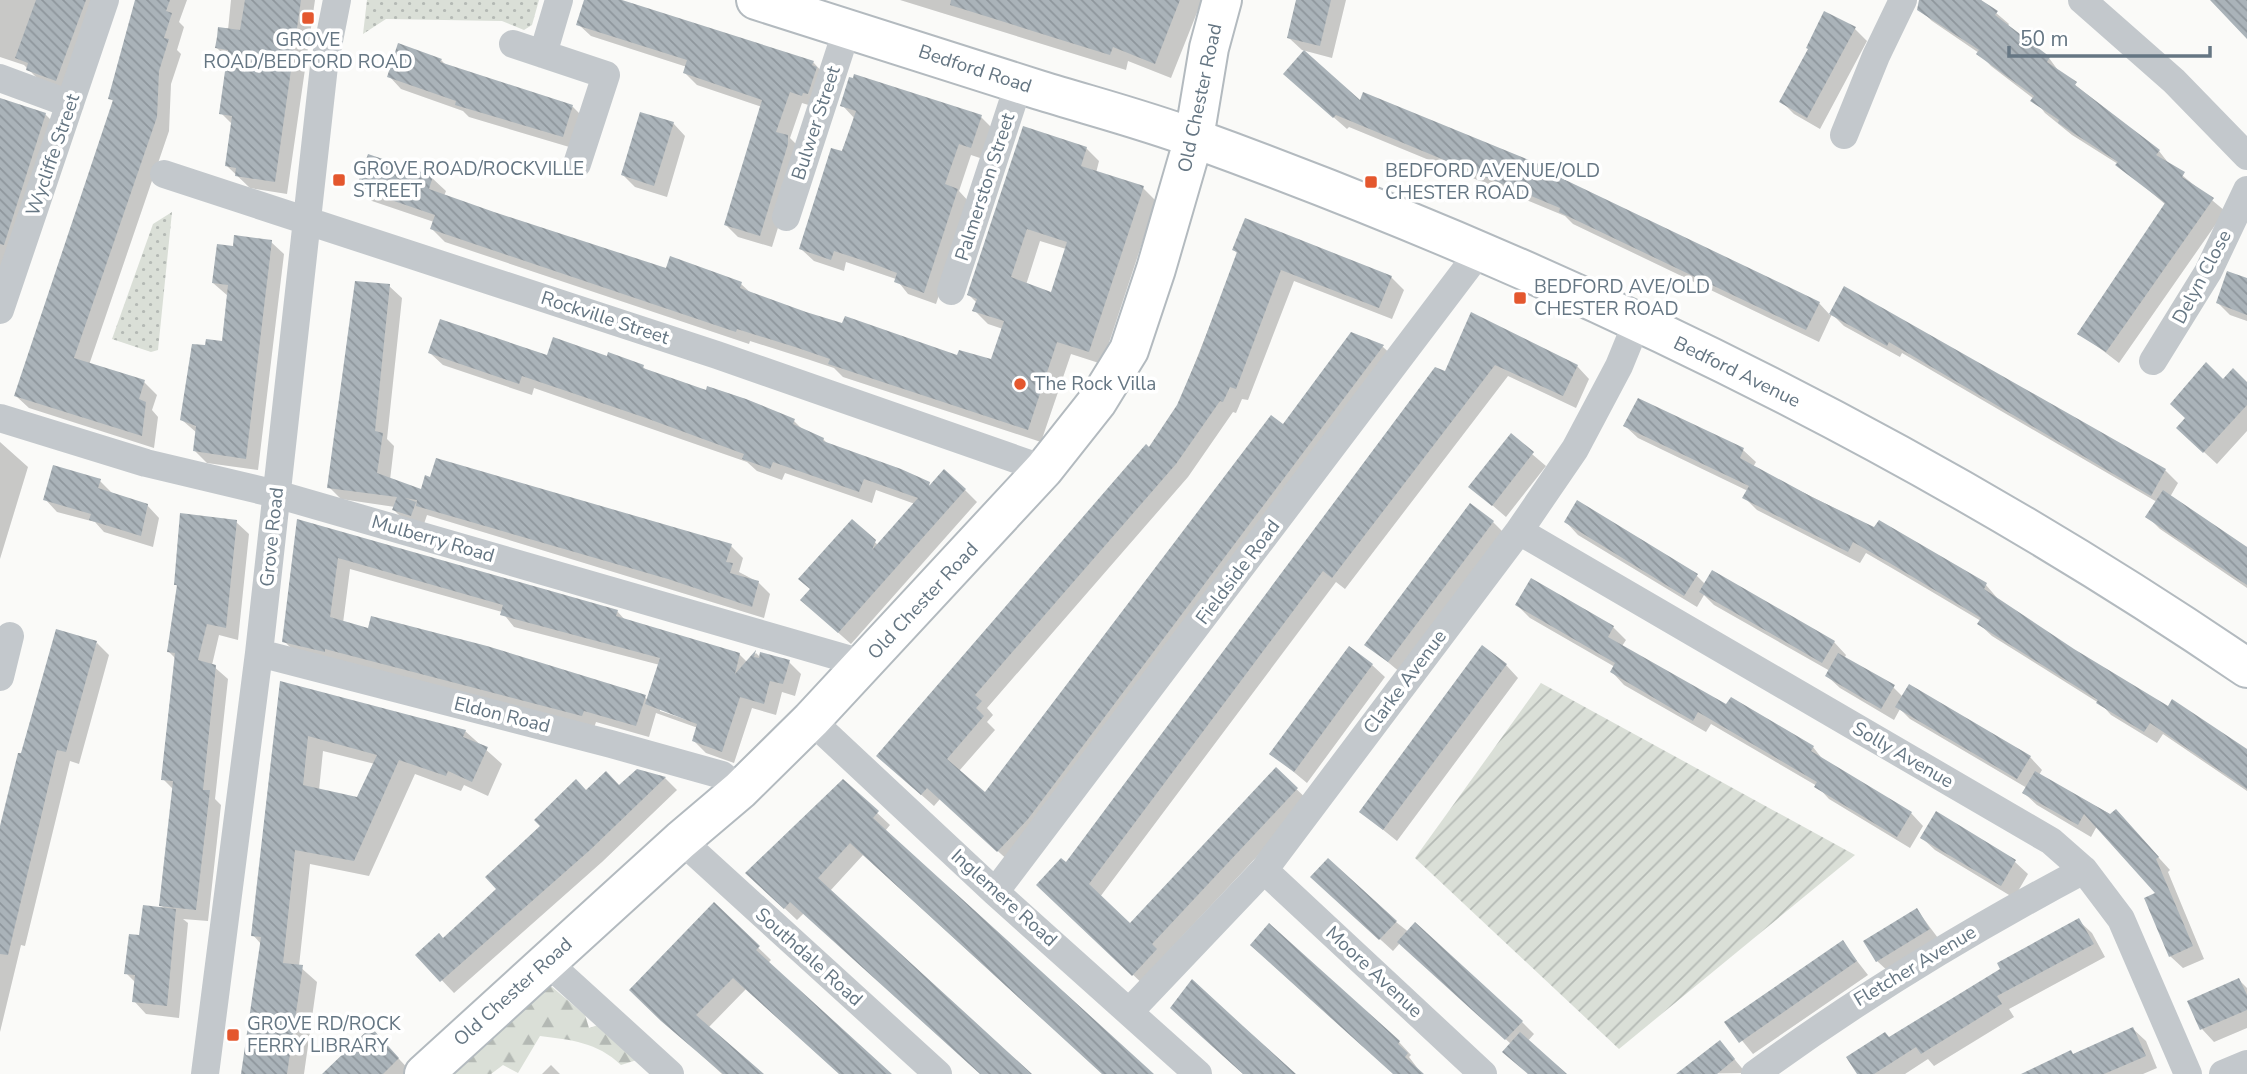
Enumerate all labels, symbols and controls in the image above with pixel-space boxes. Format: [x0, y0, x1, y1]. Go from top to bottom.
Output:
marker: GROVE ROAD/BEDFORD ROAD [300, 10, 316, 26]
scale bar [2009, 14, 2210, 58]
street label: Old Chester Road [1172, 21, 1228, 175]
text: 50 m [2020, 25, 2069, 53]
place label: GROVE ROAD/BEDFORD ROAD [203, 27, 413, 75]
street label: Bedford Road [915, 38, 1035, 100]
street label: Bulwer Street [785, 62, 847, 183]
street label: Wycliffe Street [20, 90, 86, 220]
street label: Palmerston Street [949, 109, 1021, 264]
place label: GROVE ROAD/ROCKVILLE STREET [353, 156, 584, 204]
place label: BEDFORD AVENUE/OLD CHESTER ROAD [1385, 158, 1600, 206]
marker: GROVE ROAD/ROCKVILLE STREET [331, 172, 347, 188]
marker: BEDFORD AVENUE/OLD CHESTER ROAD [1363, 174, 1379, 190]
street label: Delyn Close [2166, 225, 2238, 329]
place label: BEDFORD AVE/OLD CHESTER ROAD [1534, 274, 1710, 322]
street label: Rockville Street [538, 285, 673, 351]
marker: BEDFORD AVE/OLD CHESTER ROAD [1512, 290, 1528, 306]
street label: Bedford Avenue [1669, 330, 1805, 414]
place label: The Rock Villa [1034, 371, 1156, 397]
marker: The Rock Villa [1012, 376, 1028, 392]
street label: Grove Road [254, 486, 290, 588]
street label: Mulberry Road [368, 509, 498, 569]
street label: Fieldside Road [1190, 514, 1286, 630]
street label: Old Chester Road [862, 537, 984, 665]
street label: Clarke Avenue [1357, 625, 1453, 739]
street label: Eldon Road [451, 691, 553, 739]
street label: Solly Avenue [1848, 716, 1958, 794]
street label: Inglemere Road [945, 843, 1063, 953]
street label: Southdale Road [750, 902, 868, 1012]
street label: Fletcher Avenue [1849, 919, 1981, 1013]
street label: Moore Avenue [1320, 920, 1428, 1024]
street label: Old Chester Road [448, 932, 578, 1052]
place label: GROVE RD/ROCK FERRY LIBRARY [247, 1011, 402, 1059]
marker: GROVE RD/ROCK FERRY LIBRARY [225, 1027, 241, 1043]

